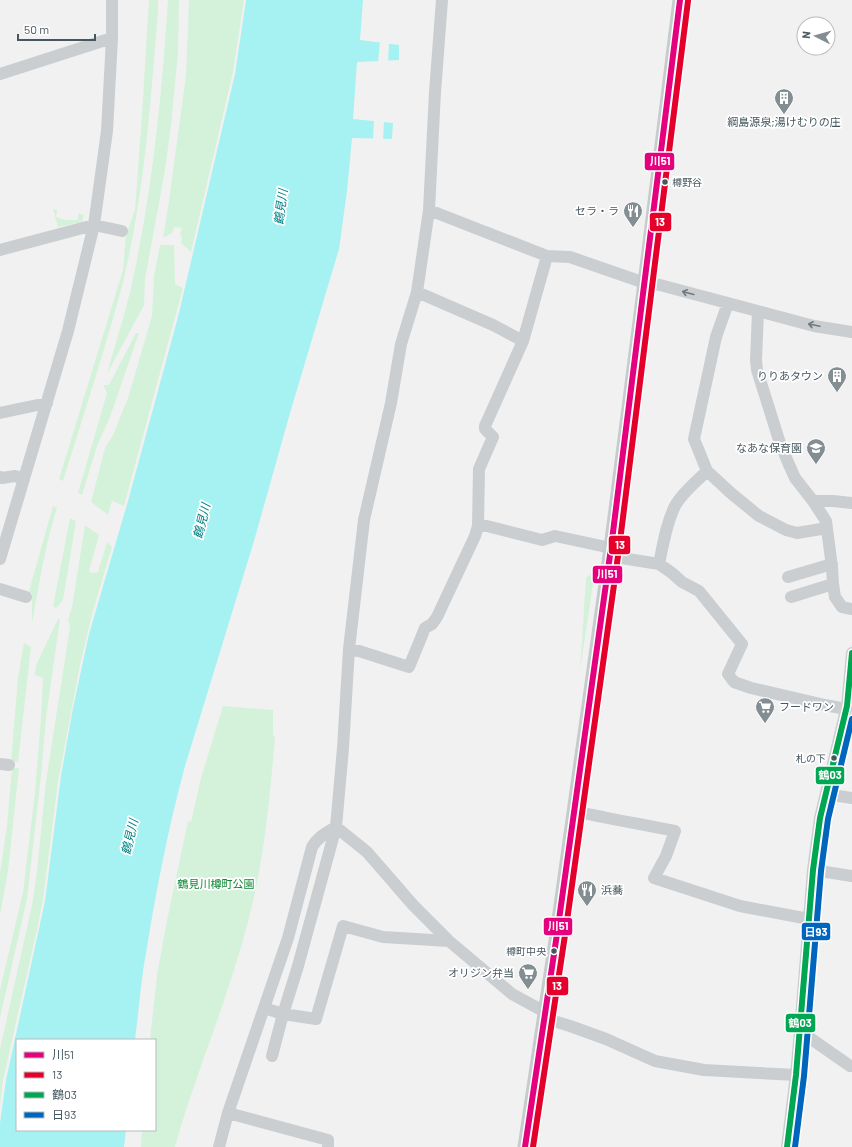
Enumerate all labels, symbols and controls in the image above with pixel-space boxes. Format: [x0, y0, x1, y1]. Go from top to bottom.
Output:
scale bar [18, 16, 95, 42]
north arrow [796, 16, 836, 56]
text: 50 m [24, 22, 49, 36]
text: N [799, 31, 812, 39]
building icon: 綱島源泉;湯けむりの庄 [773, 87, 795, 115]
place label: 綱島源泉;湯けむりの庄 [727, 115, 841, 128]
line badge: 川51 [644, 152, 675, 171]
text: 川51 [650, 154, 670, 167]
place label: 樽野谷 [672, 176, 702, 188]
marker: 樽野谷 [660, 177, 670, 187]
water label: 鶴見川 [271, 186, 289, 226]
restaurant icon: セラ・ラ [622, 200, 644, 228]
place label: セラ・ラ [575, 204, 619, 217]
line badge: 13 [649, 212, 672, 232]
text: 13 [655, 215, 665, 228]
one-way arrow [681, 288, 694, 296]
one-way arrow [807, 321, 820, 329]
building icon: りりあタウン [826, 365, 848, 393]
place label: りりあタウン [757, 369, 823, 382]
school or university icon: なあな保育園 [805, 437, 827, 465]
place label: なあな保育園 [736, 441, 802, 454]
water label: 鶴見川 [190, 500, 213, 540]
line badge: 13 [608, 535, 631, 555]
text: 13 [615, 538, 625, 551]
line badge: 川51 [592, 565, 623, 584]
text: 川51 [597, 567, 617, 580]
supermarket icon: フードワン [754, 696, 776, 724]
place label: フードワン [779, 700, 834, 713]
place label: 札の下 [796, 752, 826, 764]
marker: 札の下 [829, 753, 839, 763]
line badge: 鶴03 [815, 766, 845, 785]
text: 鶴03 [817, 768, 842, 781]
water label: 鶴見川 [118, 816, 140, 856]
park label: 鶴見川樽町公園 [178, 877, 255, 890]
restaurant icon: 浜蕎 [576, 879, 598, 907]
place label: 浜蕎 [601, 883, 623, 896]
line badge: 川51 [543, 917, 573, 936]
text: 川51 [548, 919, 568, 932]
line badge: 日93 [801, 922, 831, 941]
text: 日93 [805, 925, 827, 938]
place label: 樽町中央 [506, 945, 547, 957]
marker: 樽町中央 [549, 946, 559, 956]
supermarket icon: オリジン弁当 [517, 962, 539, 990]
place label: オリジン弁当 [448, 966, 514, 979]
line badge: 13 [546, 976, 569, 996]
text: 13 [552, 979, 562, 992]
line badge: 鶴03 [785, 1013, 816, 1033]
text: 鶴03 [787, 1016, 812, 1029]
legend [16, 1039, 156, 1131]
text: 川51 [52, 1047, 74, 1061]
text: 13 [52, 1067, 62, 1081]
text: 鶴03 [52, 1087, 77, 1101]
text: 日93 [52, 1107, 76, 1121]

